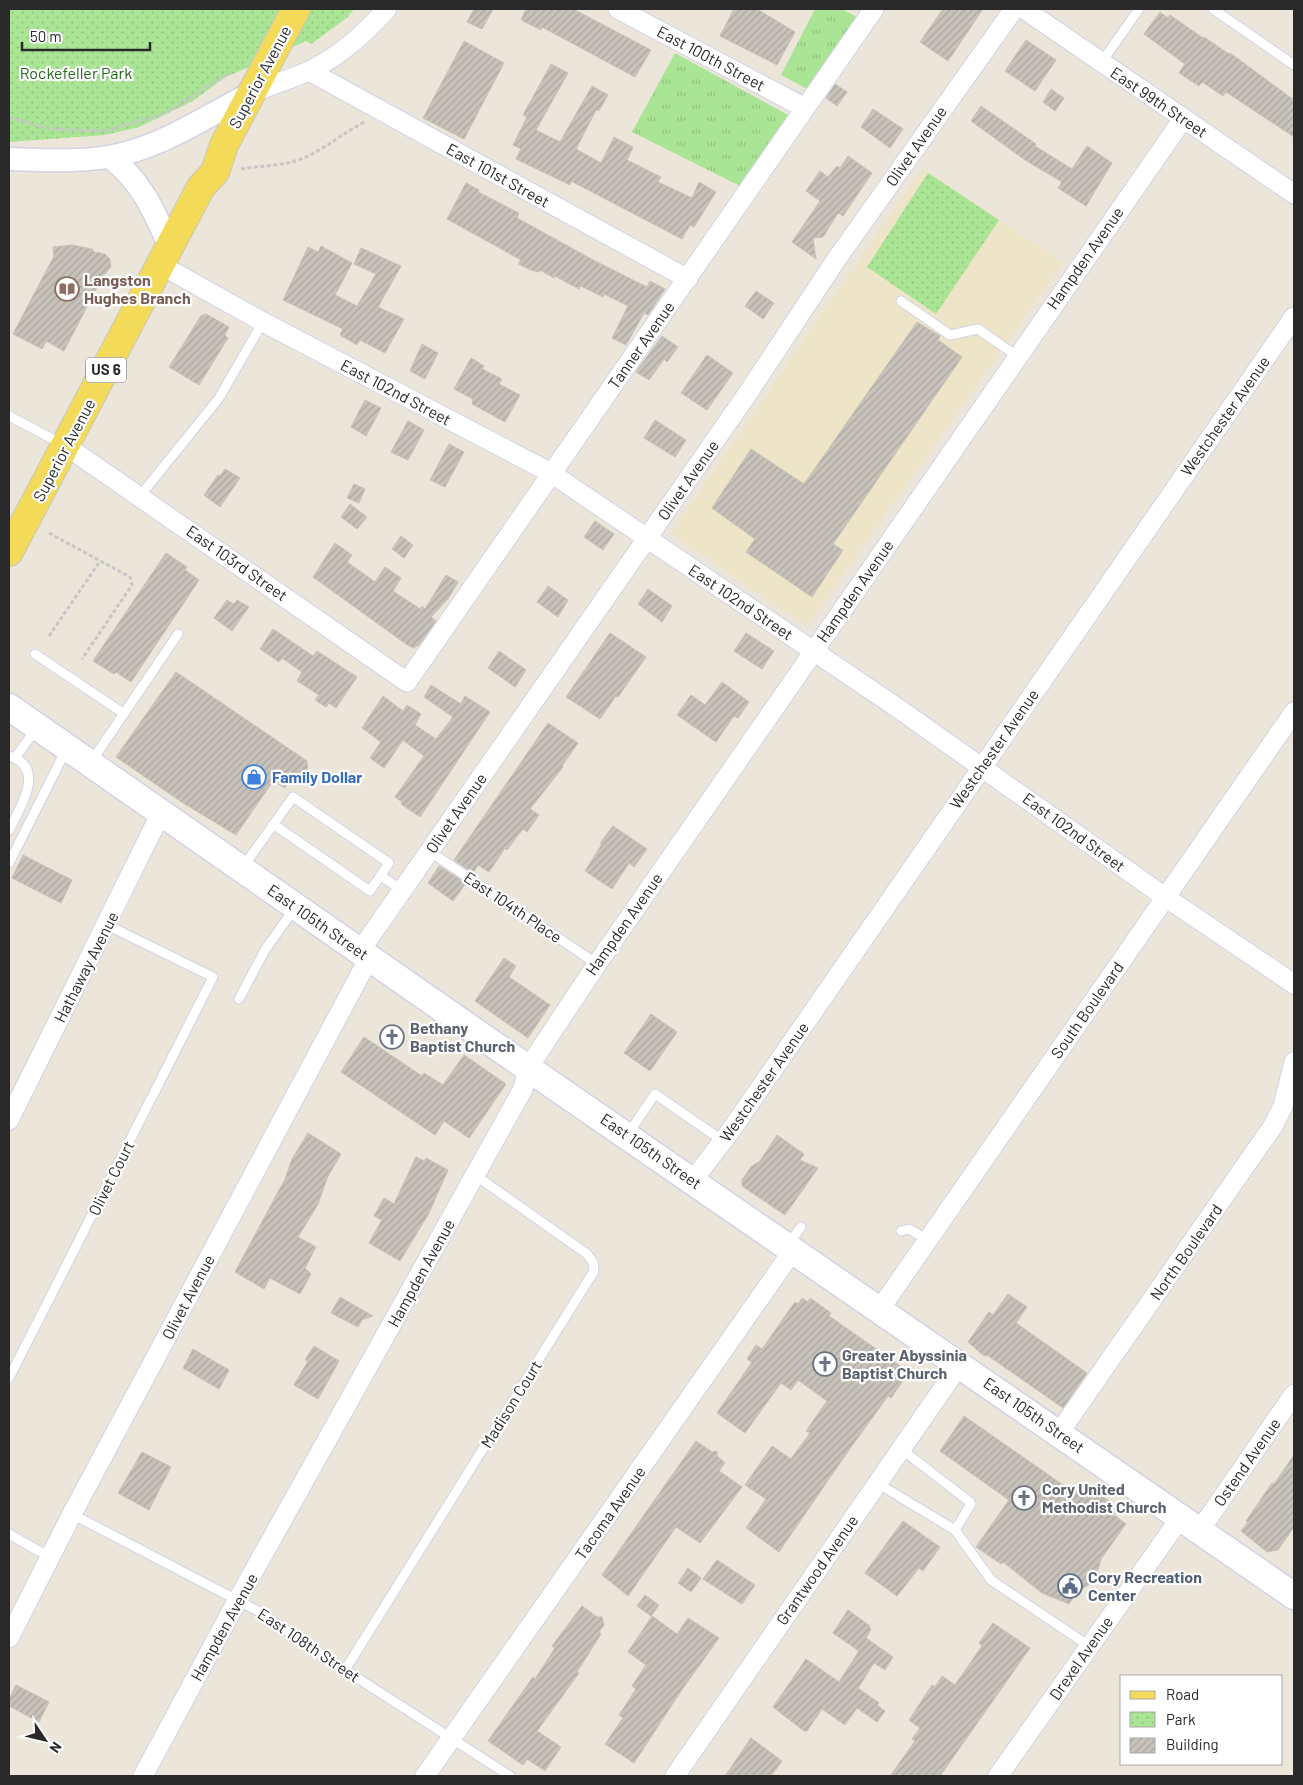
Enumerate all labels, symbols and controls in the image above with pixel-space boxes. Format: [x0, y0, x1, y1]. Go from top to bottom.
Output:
scale bar [22, 20, 150, 52]
street label: East 100th Street [654, 21, 768, 94]
street label: Superior Avenue [224, 22, 295, 131]
text: 50 m [30, 27, 62, 45]
street label: East 99th Street [1107, 62, 1211, 141]
park label: Rockefeller Park [20, 63, 132, 82]
street label: Olivet Avenue [881, 102, 950, 189]
street label: East 101st Street [443, 138, 553, 211]
street label: Hampden Avenue [1042, 203, 1127, 313]
place label: Langston Hughes Branch [84, 270, 191, 307]
library icon: Langston Hughes Branch [54, 276, 80, 302]
street label: Tanner Avenue [603, 297, 678, 392]
street label: Westchester Avenue [1176, 352, 1273, 479]
street label: East 102nd Street [338, 355, 455, 429]
road number: US 6 [86, 358, 126, 382]
street label: Superior Avenue [28, 395, 99, 504]
street label: Olivet Avenue [653, 436, 722, 523]
street label: East 103rd Street [183, 521, 291, 604]
street label: Hampden Avenue [812, 536, 897, 646]
street label: East 102nd Street [685, 560, 797, 644]
street label: Westchester Avenue [945, 685, 1042, 812]
shop icon: Family Dollar [241, 764, 267, 790]
place label: Family Dollar [272, 767, 362, 786]
street label: Olivet Avenue [421, 769, 490, 856]
street label: East 102nd Street [1019, 788, 1129, 875]
street label: East 104th Place [461, 867, 566, 946]
street label: Hampden Avenue [581, 869, 666, 979]
street label: East 105th Street [264, 880, 372, 963]
street label: Hathaway Avenue [49, 908, 122, 1025]
street label: South Boulevard [1046, 958, 1127, 1062]
place label: Bethany Baptist Church [410, 1018, 515, 1055]
street label: Westchester Avenue [715, 1018, 812, 1145]
church icon: Bethany Baptist Church [379, 1024, 405, 1050]
street label: East 105th Street [597, 1109, 705, 1192]
street label: Olivet Court [84, 1137, 137, 1218]
street label: North Boulevard [1146, 1200, 1226, 1303]
street label: Hampden Avenue [383, 1215, 458, 1330]
street label: Olivet Avenue [157, 1251, 218, 1342]
place label: Greater Abyssinia Baptist Church [842, 1345, 967, 1382]
church icon: Greater Abyssinia Baptist Church [812, 1351, 838, 1377]
street label: Madison Court [476, 1356, 545, 1451]
street label: East 105th Street [980, 1373, 1088, 1456]
street label: Ostend Avenue [1209, 1414, 1284, 1509]
street label: Tacoma Avenue [570, 1462, 649, 1563]
place label: Cory United Methodist Church [1042, 1479, 1167, 1516]
church icon: Cory United Methodist Church [1011, 1485, 1037, 1511]
street label: Grantwood Avenue [772, 1511, 862, 1628]
place label: Cory Recreation Center [1088, 1567, 1202, 1604]
street label: Hampden Avenue [186, 1569, 261, 1684]
public building icon: Cory Recreation Center [1057, 1573, 1083, 1599]
street label: East 108th Street [255, 1603, 364, 1686]
street label: Drexel Avenue [1045, 1612, 1116, 1703]
legend [1120, 1675, 1283, 1765]
text: Road [1166, 1685, 1199, 1703]
text: Park [1166, 1710, 1196, 1728]
north arrow [20, 1715, 70, 1765]
text: Building [1166, 1735, 1219, 1753]
text: N [46, 1739, 66, 1756]

